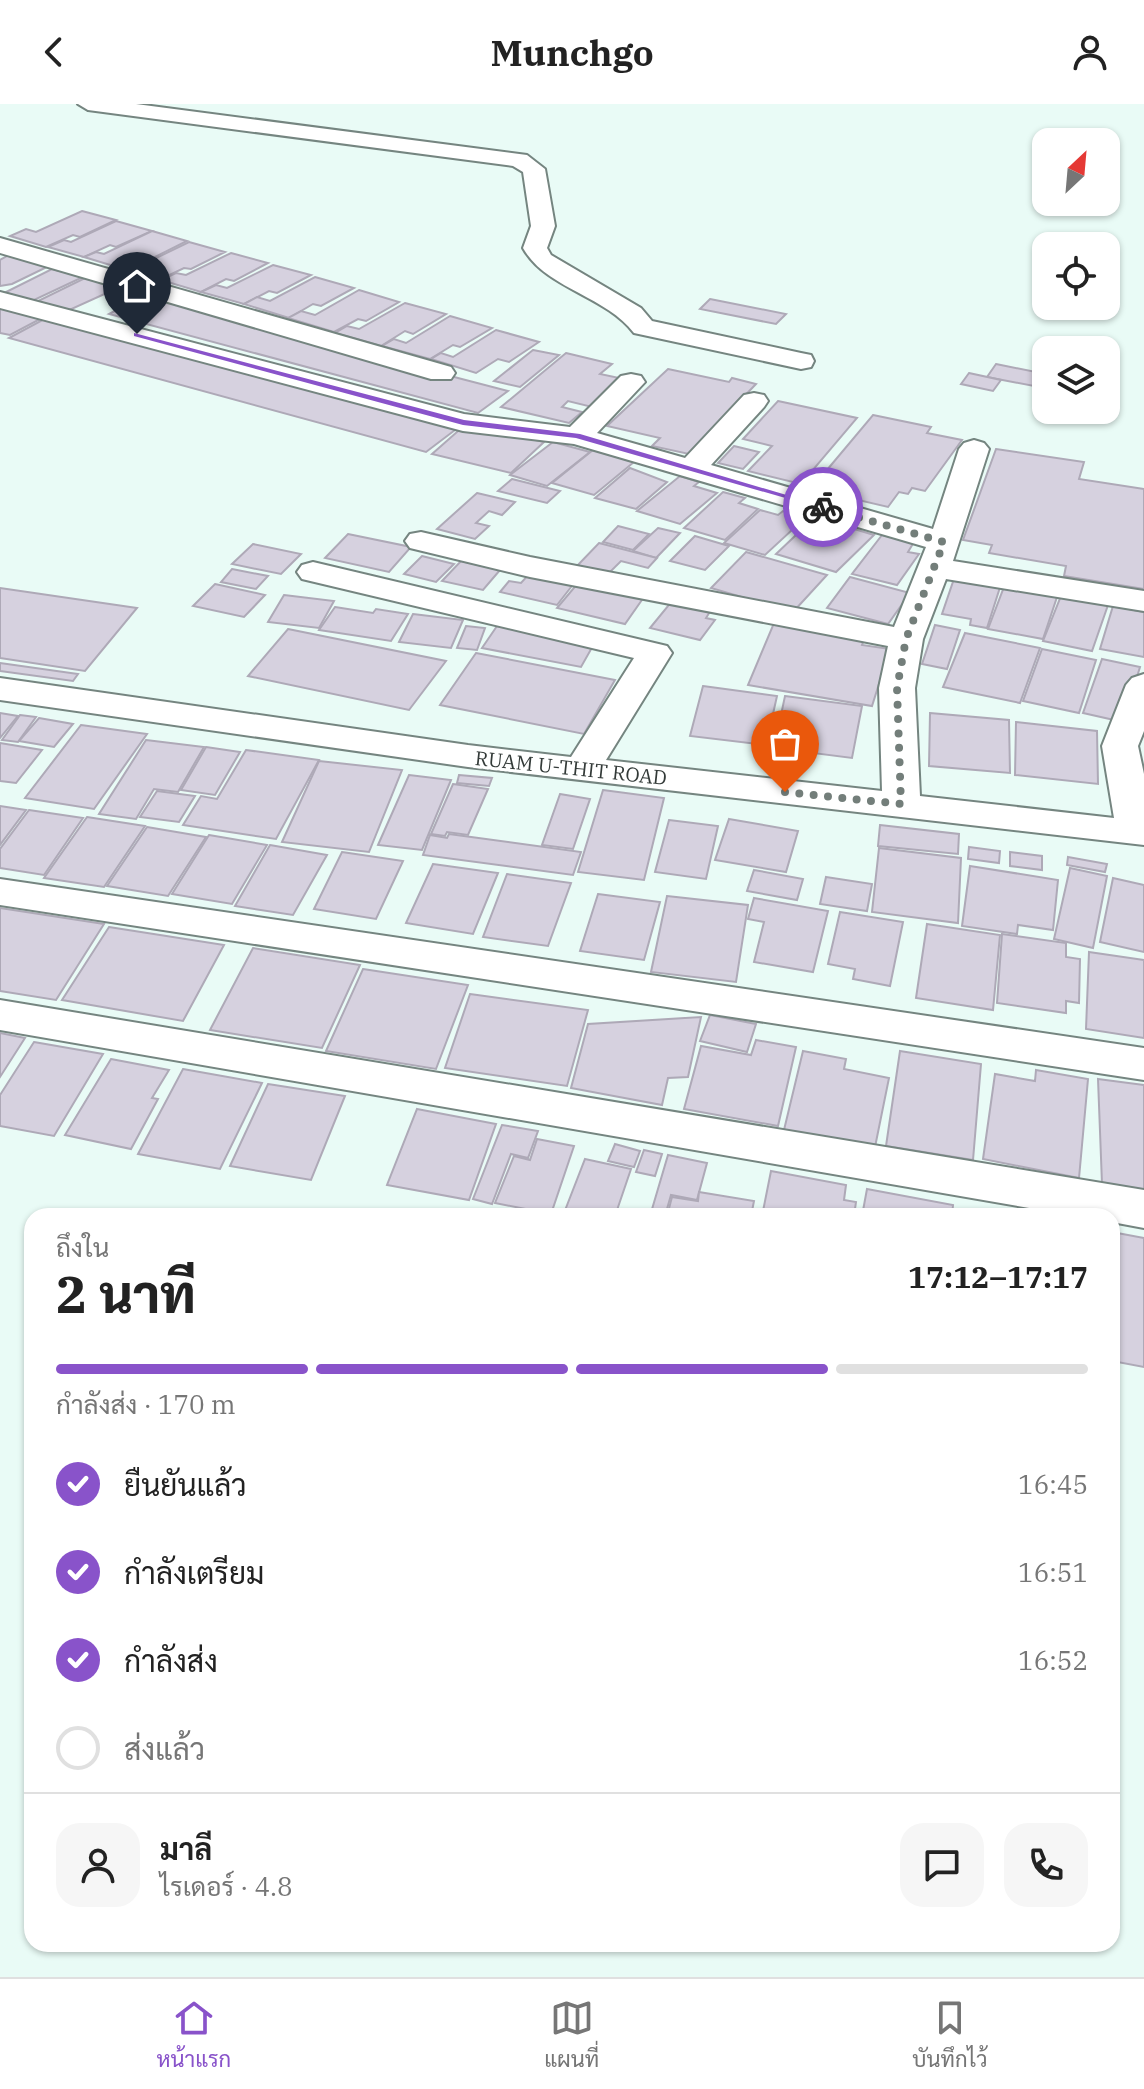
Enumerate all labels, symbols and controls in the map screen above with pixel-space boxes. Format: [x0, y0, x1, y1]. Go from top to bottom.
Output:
text: Munchgo [490, 29, 654, 76]
icon: back [32, 30, 76, 74]
icon: person [1068, 30, 1112, 74]
north arrow [1032, 128, 1120, 216]
map controls [1032, 128, 1120, 424]
button: locate [1032, 232, 1120, 320]
pin [103, 252, 171, 334]
icon: home [115, 264, 159, 308]
button: layers [1032, 336, 1120, 424]
courier [783, 467, 863, 547]
icon: bike [801, 485, 845, 529]
pin [751, 710, 819, 792]
icon: bag [763, 722, 807, 766]
street label: RUAM U-THIT ROAD [474, 744, 668, 791]
text: ถึงใน [56, 1230, 109, 1264]
text: 17:12–17:17 [908, 1257, 1088, 1296]
text: 2 นาที [56, 1260, 196, 1327]
text: กำลังส่ง · 170 m [56, 1387, 235, 1421]
icon: check [56, 1462, 100, 1506]
text: ยืนยันแล้ว [124, 1465, 247, 1504]
text: 16:45 [1018, 1467, 1088, 1501]
icon: check [56, 1550, 100, 1594]
text: กำลังเตรียม [124, 1553, 264, 1592]
text: 16:51 [1018, 1555, 1088, 1589]
icon: check [56, 1638, 100, 1682]
text: กำลังส่ง [124, 1641, 218, 1680]
text: 16:52 [1018, 1643, 1088, 1677]
text: ส่งแล้ว [124, 1729, 205, 1768]
button: person [56, 1823, 140, 1907]
button: chat [900, 1823, 984, 1907]
button: phone [1004, 1823, 1088, 1907]
text: มาลี [160, 1829, 212, 1868]
text: ไรเดอร์ · 4.8 [160, 1869, 293, 1903]
tab: หน้าแรก [157, 1996, 231, 2073]
tab: แผนที่ [544, 1996, 599, 2073]
tab: บันทึกไว้ [912, 1996, 987, 2073]

